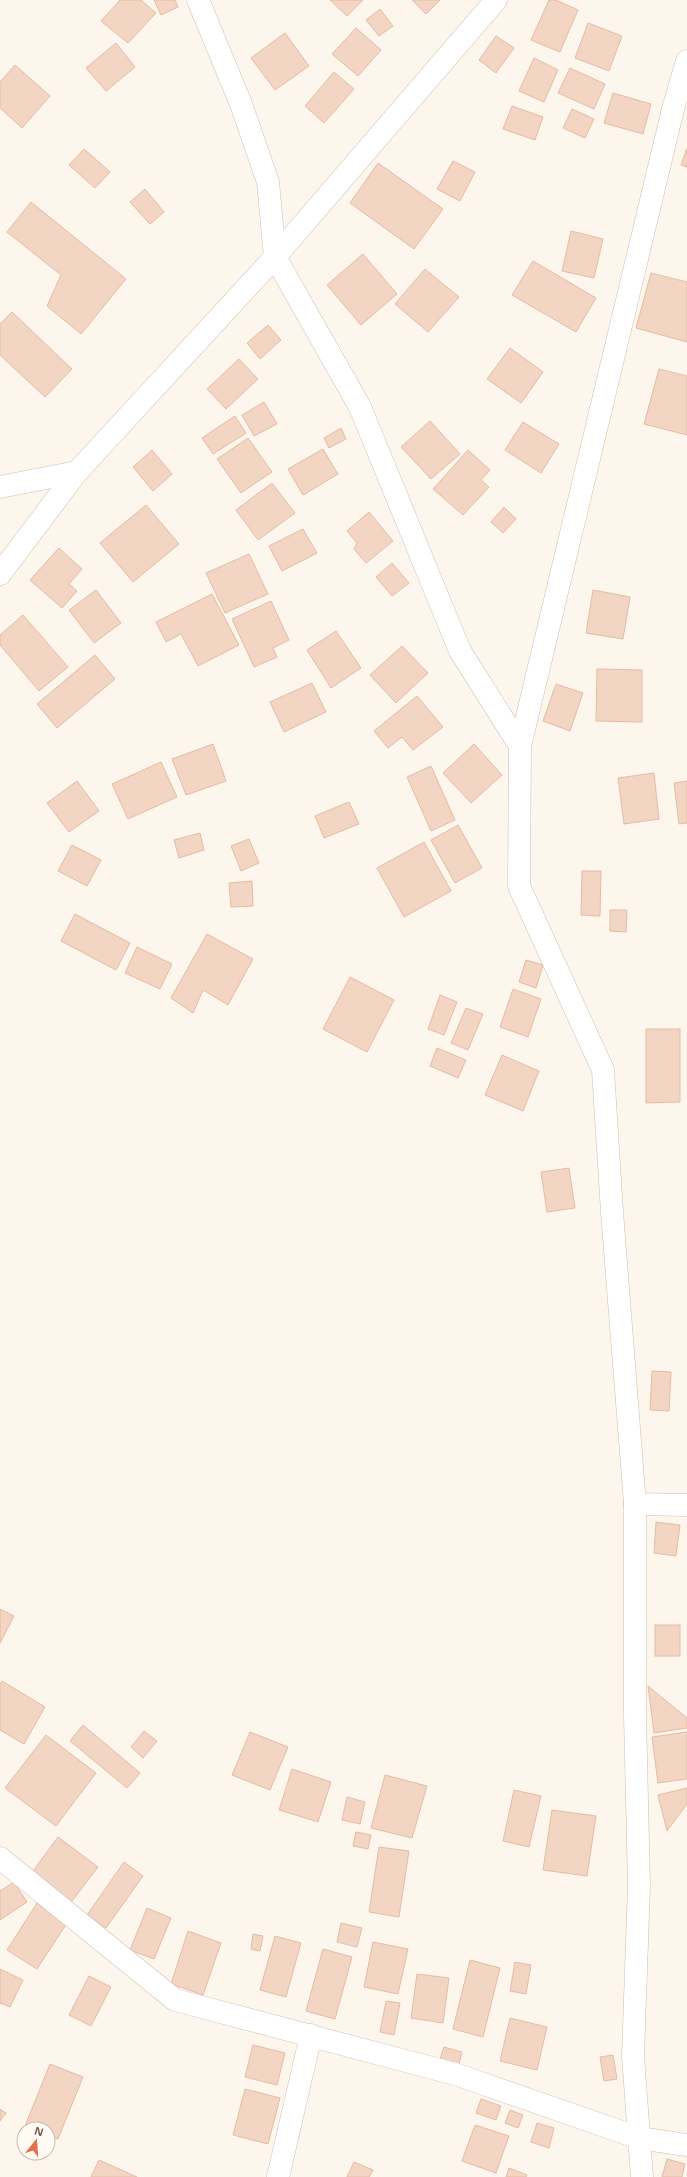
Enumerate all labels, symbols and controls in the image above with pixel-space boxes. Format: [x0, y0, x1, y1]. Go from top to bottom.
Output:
north arrow [16, 2121, 56, 2161]
text: N [33, 2122, 46, 2139]

